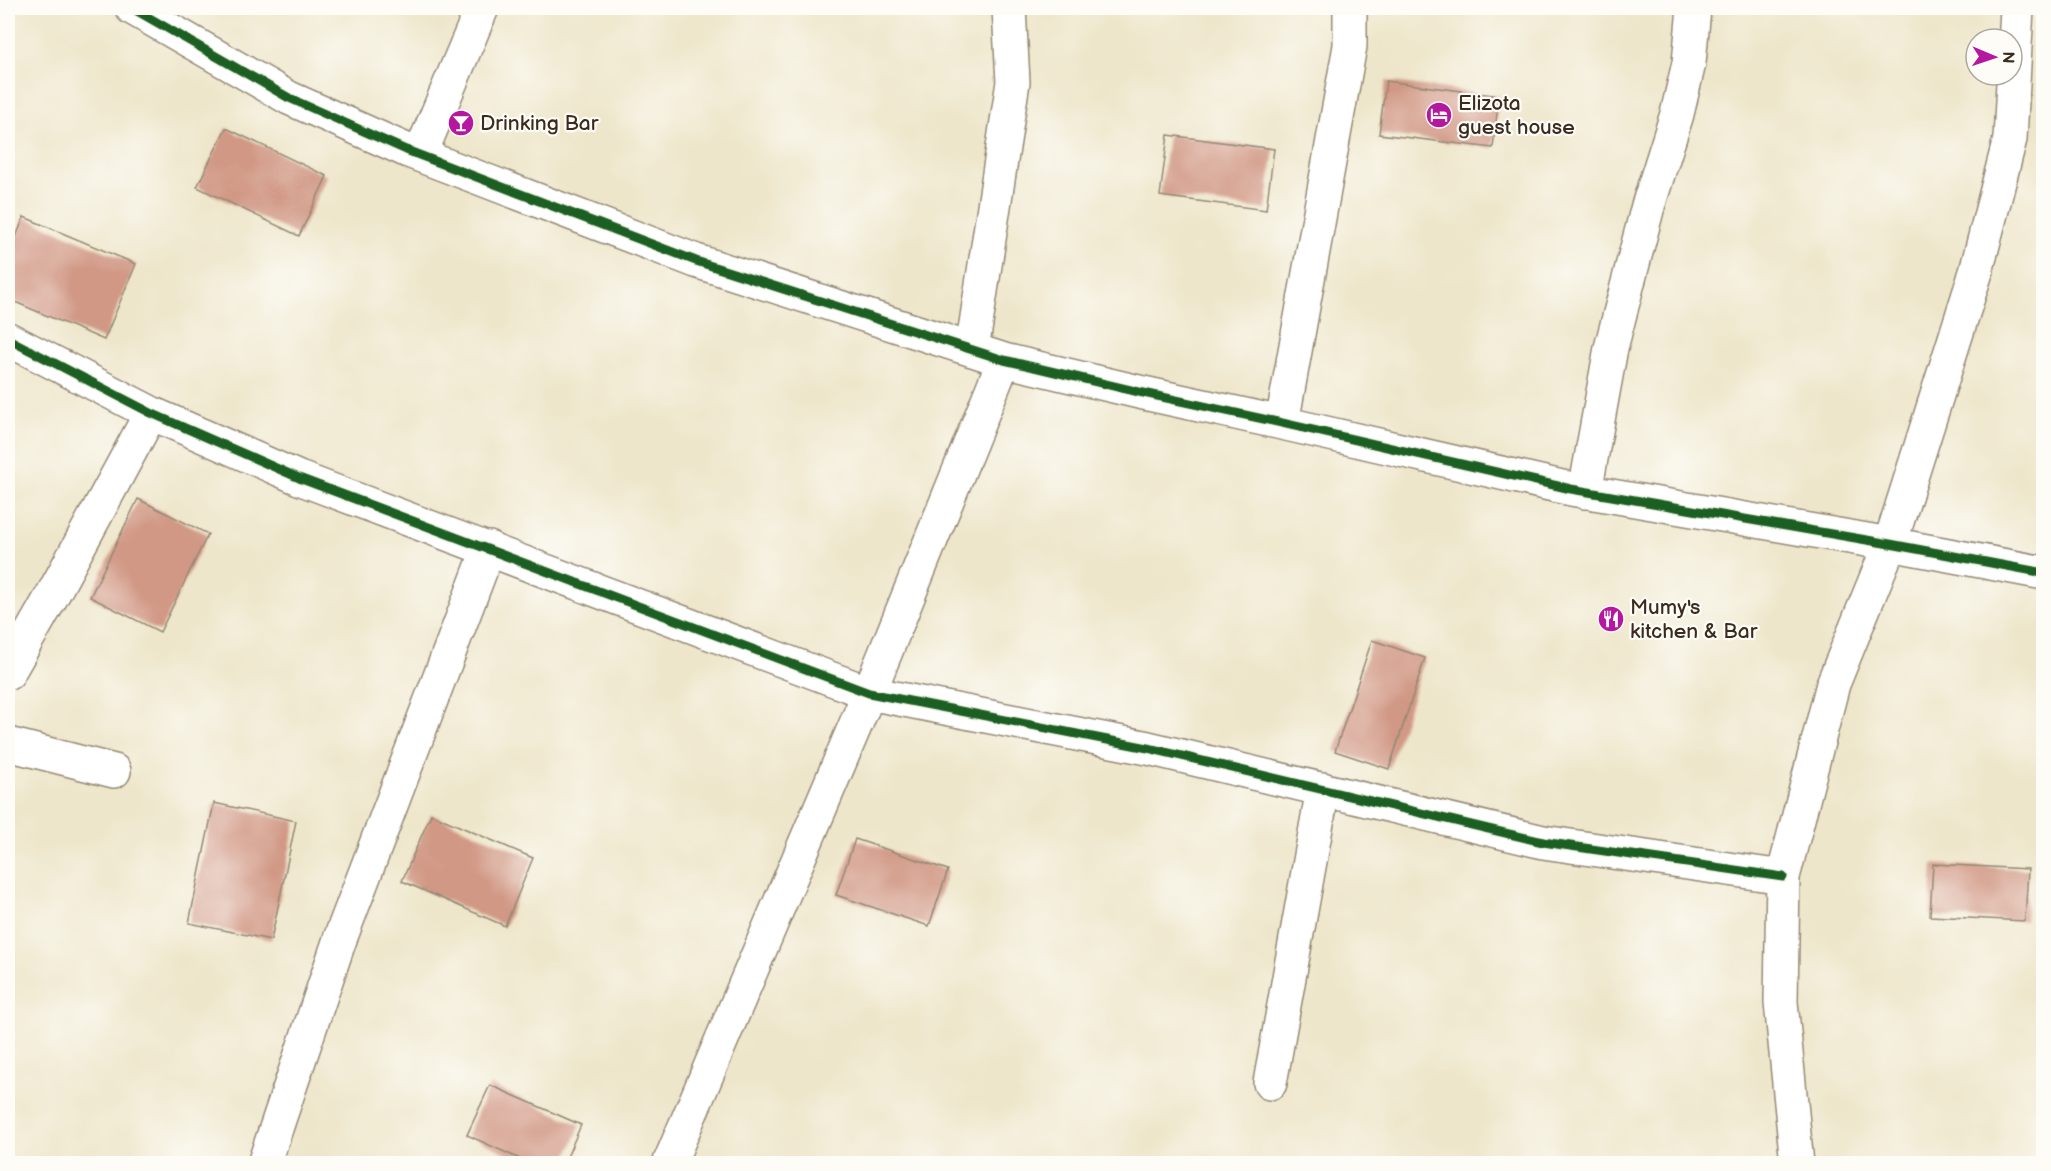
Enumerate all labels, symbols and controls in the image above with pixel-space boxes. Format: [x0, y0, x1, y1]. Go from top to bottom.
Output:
north arrow [1964, 27, 2024, 87]
text: N [1998, 51, 2017, 64]
place label: Elizota guest house [1458, 91, 1575, 140]
hotel icon: Elizota guest house [1424, 100, 1454, 130]
bar icon: Drinking Bar [446, 108, 476, 138]
place label: Drinking Bar [480, 111, 599, 136]
place label: Mumy's kitchen & Bar [1630, 595, 1758, 644]
restaurant icon: Mumy's kitchen & Bar [1596, 604, 1626, 634]

